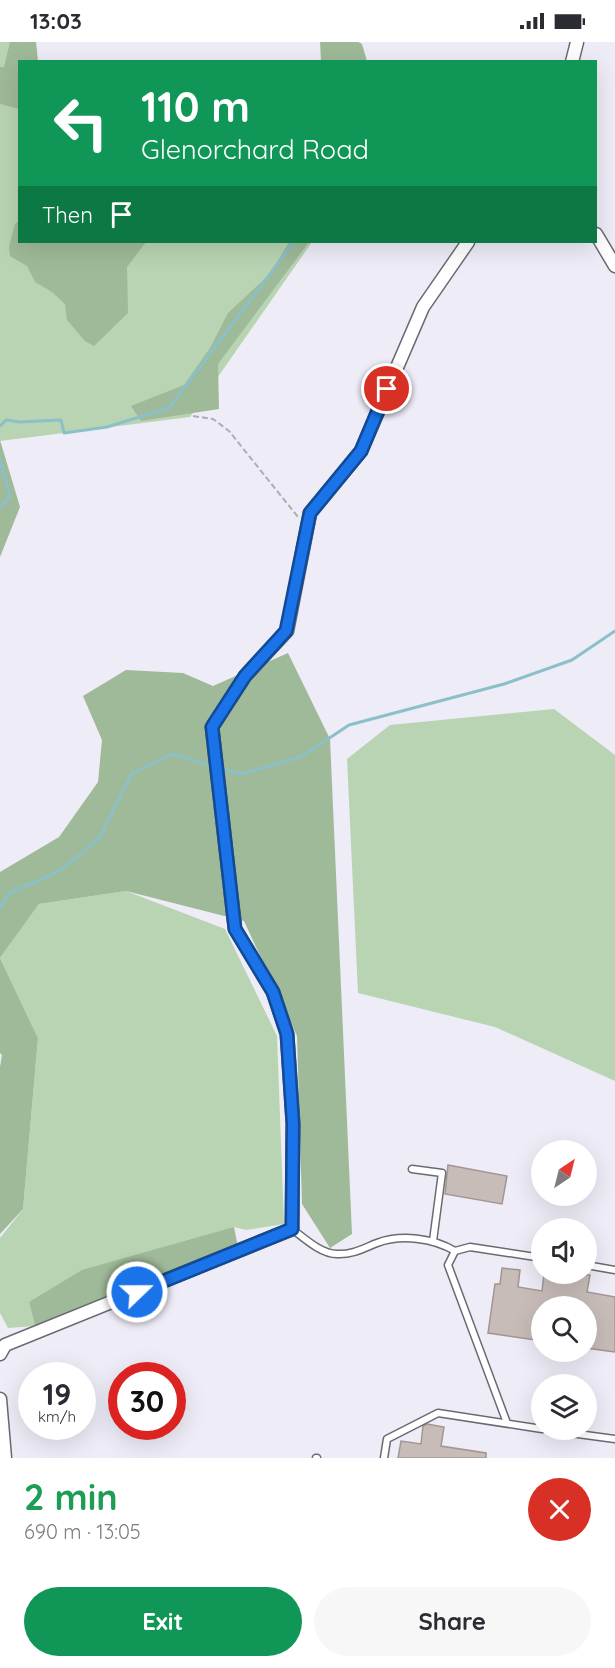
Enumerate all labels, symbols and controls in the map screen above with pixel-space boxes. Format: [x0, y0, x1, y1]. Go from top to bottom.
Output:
text: 13:03 [30, 7, 82, 35]
text: 110 m [141, 80, 250, 133]
icon: left [42, 84, 120, 162]
text: Glenorchard Road [141, 132, 369, 166]
icon: arrive [105, 198, 138, 231]
text: Then [42, 201, 93, 229]
pin [361, 363, 412, 414]
icon: arrive [370, 372, 403, 405]
north arrow [531, 1140, 597, 1206]
map controls [531, 1140, 597, 1440]
button: sound [531, 1218, 597, 1284]
position arrow [105, 1260, 169, 1324]
button: search [531, 1296, 597, 1362]
speed limit sign: 30 [108, 1362, 186, 1440]
button: layers [531, 1374, 597, 1440]
text: 19 [43, 1375, 71, 1413]
text: km/h [38, 1407, 76, 1426]
text: 2 min [24, 1474, 118, 1519]
button: close [528, 1478, 591, 1541]
text: 690 m · 13:05 [24, 1519, 141, 1544]
button: Exit [24, 1587, 302, 1656]
button: Share [314, 1587, 591, 1656]

